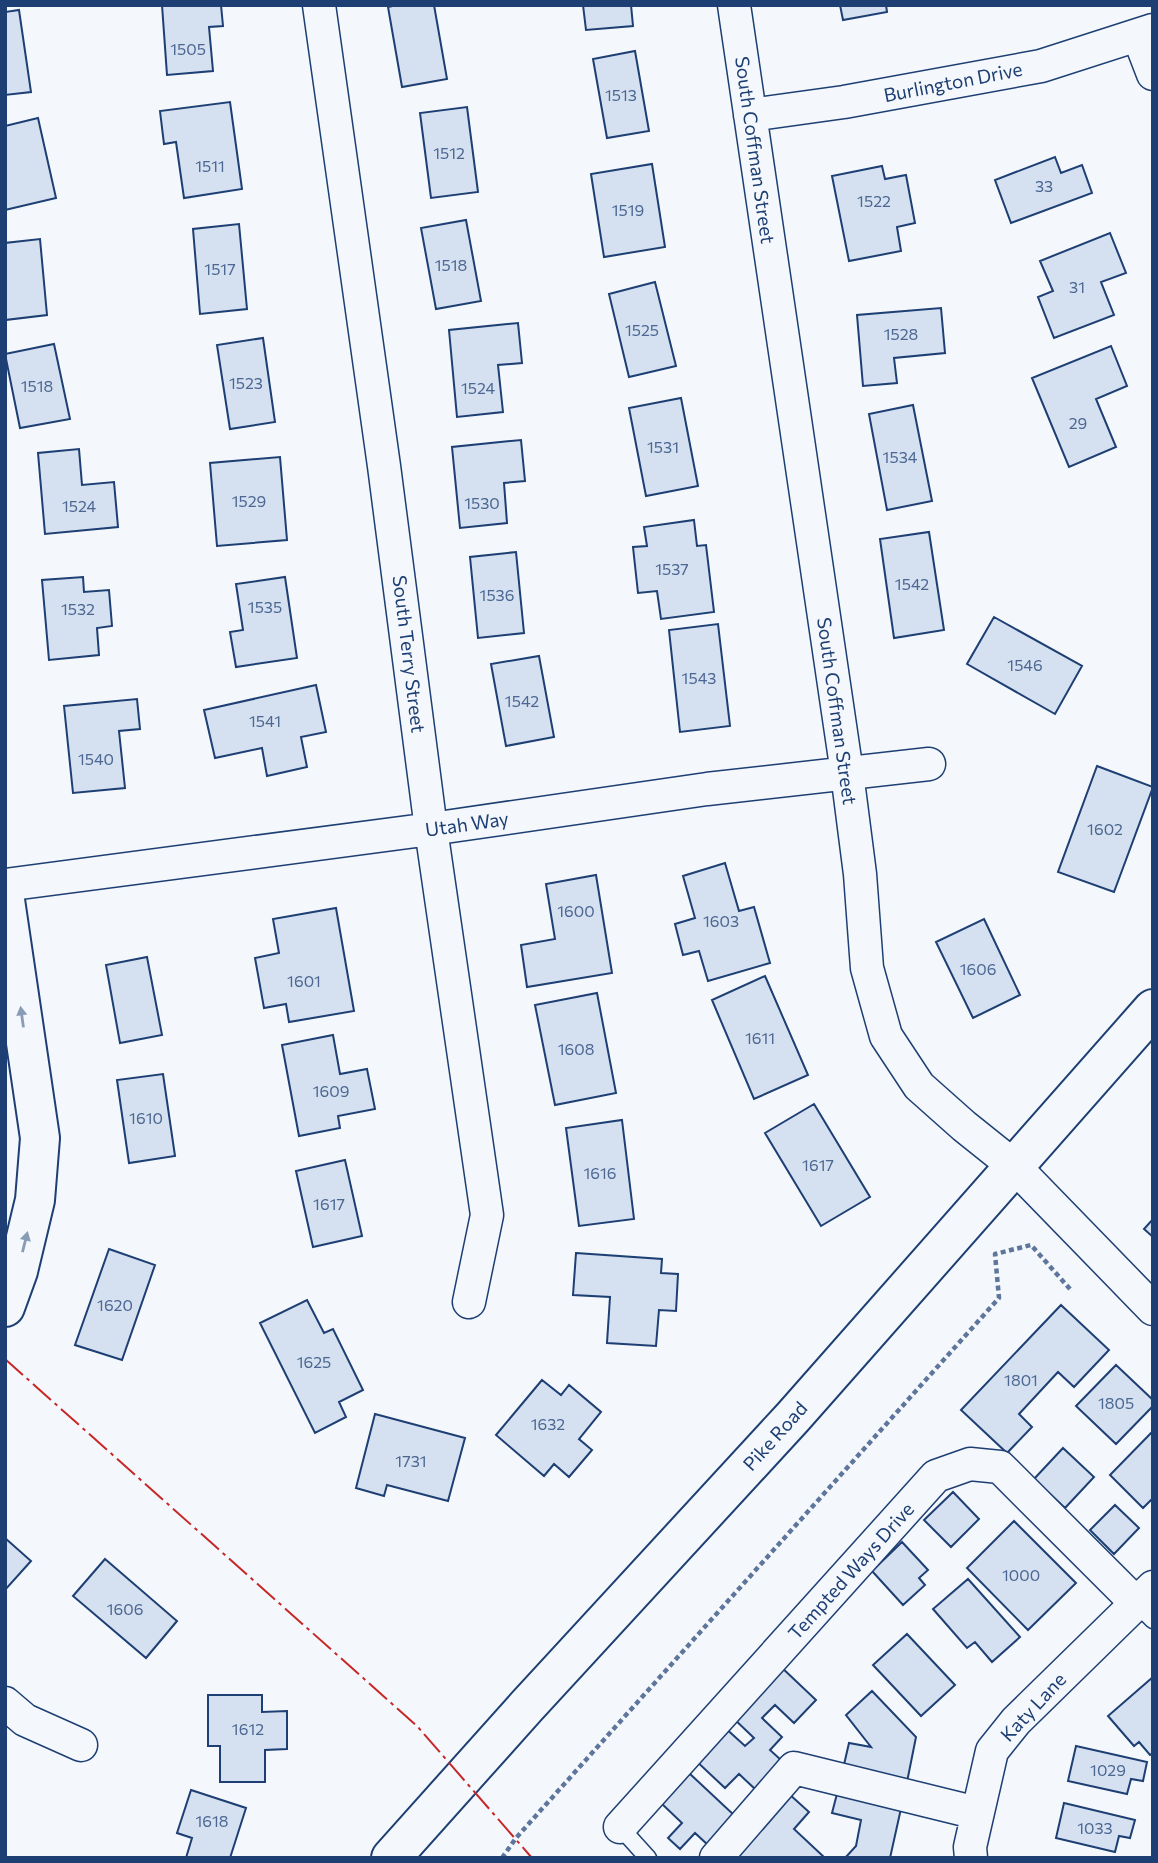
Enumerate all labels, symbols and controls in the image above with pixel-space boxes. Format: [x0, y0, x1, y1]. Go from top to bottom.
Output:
house number: 1505 [170, 39, 206, 58]
street label: South Coffman Street [731, 55, 780, 245]
street label: Burlington Drive [882, 57, 1024, 106]
house number: 1513 [605, 85, 637, 104]
house number: 1512 [433, 143, 465, 162]
house number: 1511 [195, 156, 225, 175]
house number: 33 [1035, 176, 1053, 195]
house number: 1522 [857, 191, 891, 210]
house number: 1519 [612, 200, 644, 219]
house number: 1518 [435, 255, 467, 274]
house number: 1517 [204, 259, 236, 278]
house number: 31 [1069, 277, 1085, 296]
house number: 1525 [625, 320, 659, 339]
house number: 1528 [884, 324, 918, 343]
house number: 1523 [229, 373, 263, 392]
house number: 1518 [21, 376, 53, 395]
house number: 1524 [461, 378, 496, 397]
house number: 29 [1069, 413, 1087, 432]
house number: 1531 [647, 437, 679, 456]
house number: 1534 [883, 447, 918, 466]
house number: 1529 [232, 491, 266, 510]
house number: 1530 [464, 493, 500, 512]
house number: 1524 [62, 496, 97, 515]
house number: 1537 [655, 559, 689, 578]
street label: South Terry Street [388, 574, 431, 734]
house number: 1542 [895, 574, 929, 593]
house number: 1536 [480, 585, 514, 604]
house number: 1535 [248, 597, 282, 616]
house number: 1532 [61, 599, 95, 618]
street label: South Coffman Street [813, 616, 862, 806]
house number: 1546 [1007, 655, 1043, 674]
house number: 1543 [682, 668, 716, 687]
house number: 1542 [505, 691, 539, 710]
house number: 1541 [249, 711, 281, 730]
house number: 1540 [78, 749, 114, 768]
street label: Utah Way [424, 806, 510, 841]
house number: 1602 [1087, 819, 1123, 838]
house number: 1600 [557, 901, 595, 920]
house number: 1603 [703, 911, 739, 930]
house number: 1606 [960, 959, 996, 978]
house number: 1601 [287, 971, 321, 990]
one-way arrow [17, 1006, 28, 1028]
house number: 1611 [745, 1028, 775, 1047]
house number: 1608 [558, 1039, 594, 1058]
house number: 1609 [313, 1081, 349, 1100]
house number: 1610 [129, 1108, 163, 1127]
house number: 1617 [802, 1155, 834, 1174]
house number: 1616 [583, 1163, 617, 1182]
house number: 1617 [313, 1194, 345, 1213]
one-way arrow [20, 1231, 31, 1253]
house number: 1620 [97, 1295, 133, 1314]
house number: 1625 [297, 1352, 331, 1371]
house number: 1801 [1004, 1370, 1038, 1389]
house number: 1805 [1098, 1393, 1134, 1412]
street label: Pike Road [738, 1396, 812, 1475]
house number: 1632 [531, 1414, 565, 1433]
house number: 1731 [395, 1451, 427, 1470]
street label: Tempted Ways Drive [783, 1497, 918, 1644]
house number: 1000 [1002, 1565, 1040, 1584]
house number: 1606 [107, 1599, 143, 1618]
street label: Katy Lane [995, 1667, 1070, 1746]
house number: 1612 [232, 1719, 264, 1738]
house number: 1029 [1090, 1760, 1126, 1779]
house number: 1618 [195, 1811, 229, 1830]
house number: 1033 [1077, 1818, 1113, 1837]

